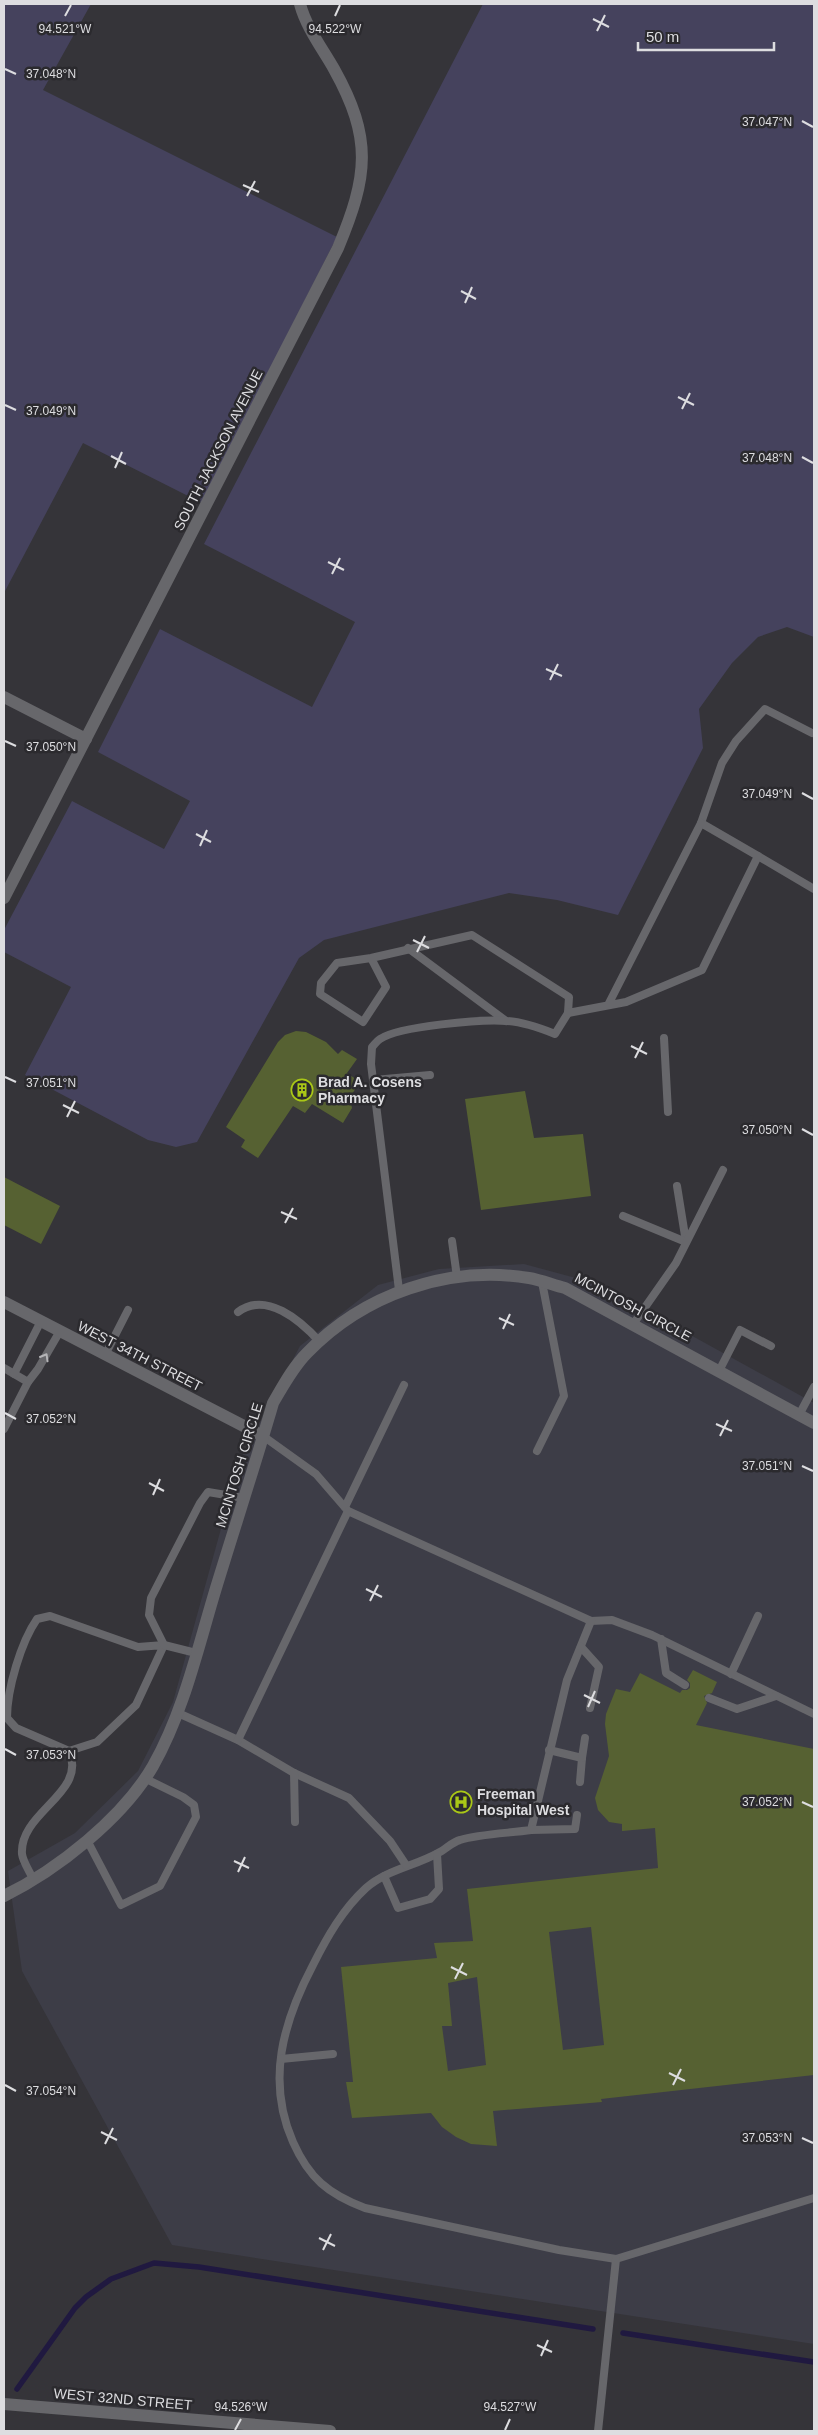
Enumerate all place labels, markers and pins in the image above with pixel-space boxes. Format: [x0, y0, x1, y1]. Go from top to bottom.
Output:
place label: Brad A. Cosens Pharmacy [318, 1074, 422, 1106]
building icon: Brad A. Cosens Pharmacy [290, 1078, 314, 1102]
place label: Freeman Hospital West [477, 1786, 570, 1818]
hospital icon: Freeman Hospital West [449, 1790, 473, 1814]

